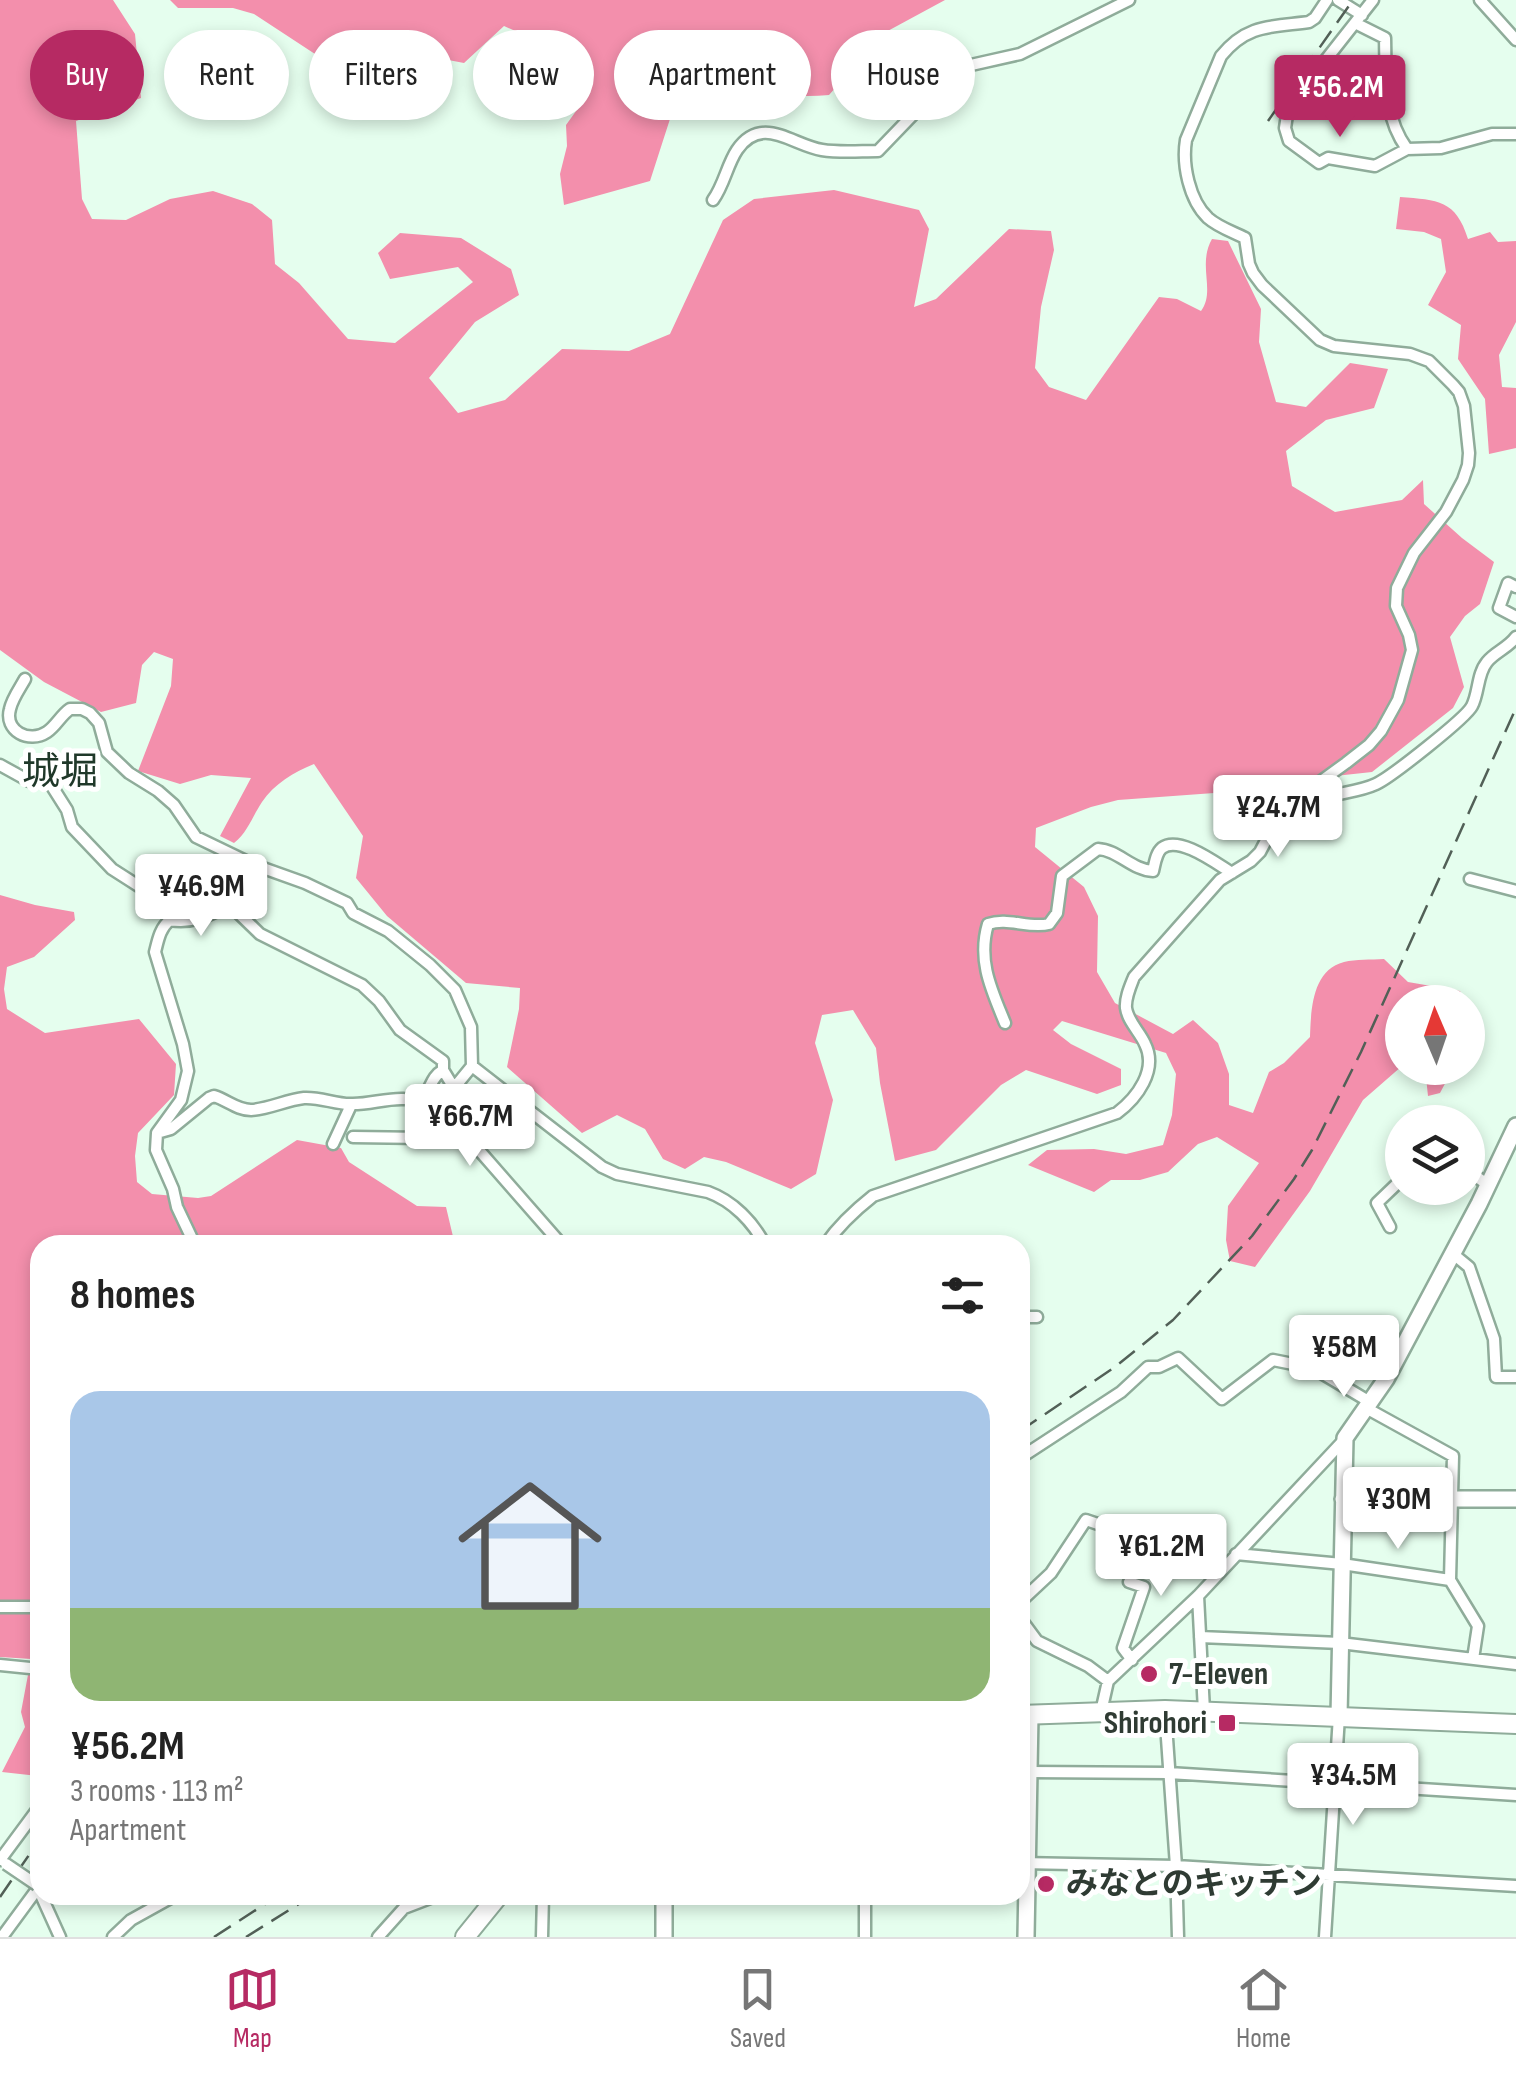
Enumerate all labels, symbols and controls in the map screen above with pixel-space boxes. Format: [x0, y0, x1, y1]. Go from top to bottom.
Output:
chip: Buy [30, 30, 144, 120]
chip: Rent [164, 30, 289, 120]
chip: Filters [309, 30, 453, 120]
chip: New [473, 30, 594, 120]
chip: Apartment [614, 30, 811, 120]
chip: House [831, 30, 975, 120]
pin: ¥56.2M [1259, 55, 1421, 140]
text: ¥56.2M [1296, 68, 1384, 107]
district label: 城堀 [22, 750, 98, 795]
pin: ¥24.7M [1197, 775, 1359, 860]
text: ¥24.7M [1235, 788, 1321, 827]
pin: ¥46.9M [120, 854, 282, 939]
text: ¥46.9M [157, 867, 245, 906]
north arrow [1385, 985, 1485, 1085]
map controls [1385, 985, 1485, 1205]
pin: ¥66.7M [389, 1084, 551, 1169]
text: ¥66.7M [427, 1097, 513, 1136]
button: layers [1385, 1105, 1485, 1205]
icon: filters [935, 1268, 990, 1323]
text: 8 homes [70, 1270, 195, 1321]
pin: ¥58M [1285, 1315, 1403, 1400]
text: ¥58M [1311, 1328, 1377, 1367]
icon: home [440, 1456, 620, 1636]
pin: ¥30M [1339, 1467, 1457, 1552]
text: ¥30M [1365, 1480, 1431, 1519]
pin: ¥61.2M [1080, 1514, 1242, 1599]
text: ¥61.2M [1118, 1527, 1204, 1566]
place label: 7-Eleven [1169, 1655, 1268, 1694]
marker: 7-Eleven [1138, 1663, 1160, 1685]
place label: Shirohori [1104, 1704, 1207, 1743]
marker: Shirohori [1216, 1712, 1238, 1734]
text: ¥56.2M [70, 1721, 184, 1772]
pin: ¥34.5M [1272, 1743, 1434, 1828]
text: ¥34.5M [1309, 1756, 1397, 1795]
text: 3 rooms · 113 m² [70, 1772, 244, 1811]
text: Apartment [70, 1811, 186, 1850]
place label: みなとのキッチン [1066, 1865, 1322, 1904]
marker: みなとのキッチン [1035, 1873, 1057, 1895]
tab: Map [225, 1962, 280, 2055]
tab: Saved [730, 1962, 786, 2055]
tab: Home [1236, 1962, 1291, 2055]

